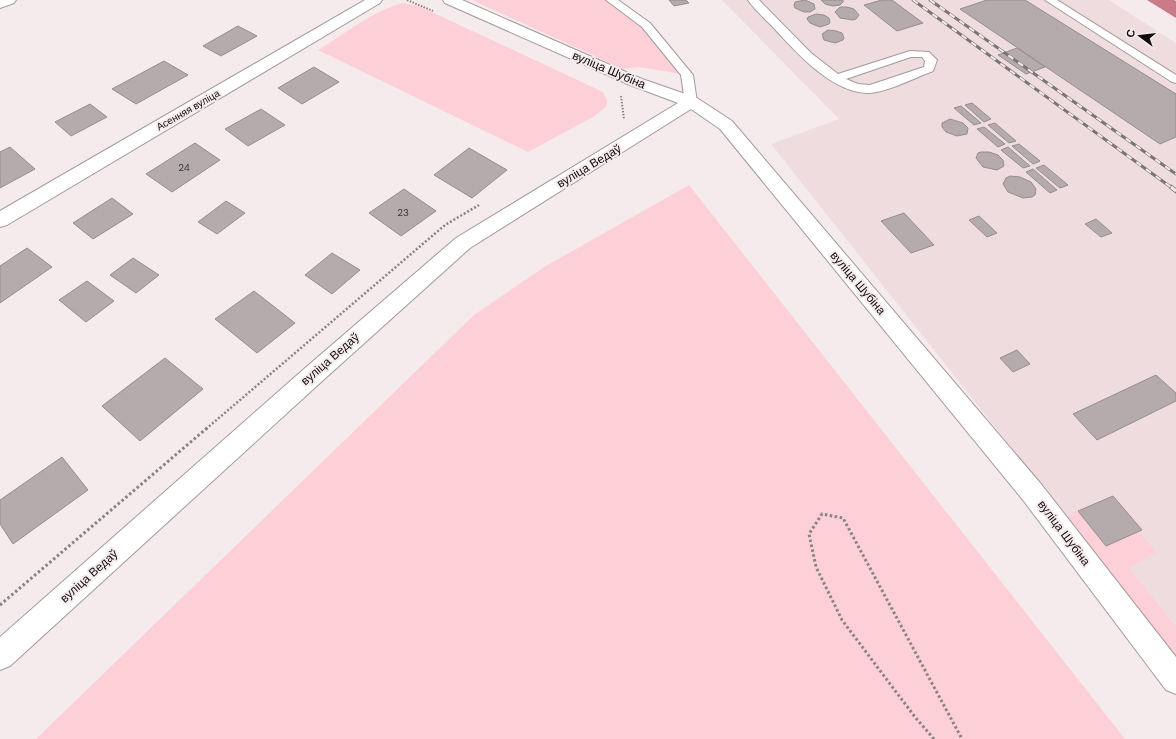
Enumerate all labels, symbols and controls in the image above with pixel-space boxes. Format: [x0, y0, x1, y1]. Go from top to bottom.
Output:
north arrow [1120, 16, 1160, 56]
text: С [1123, 28, 1138, 39]
street label: вуліца Шубіна [570, 47, 648, 93]
street label: Асенняя вуліца [154, 86, 222, 133]
street label: вуліца Ведаў [554, 141, 624, 191]
house number: 24 [178, 161, 190, 174]
house number: 23 [397, 206, 409, 219]
street label: вуліца Шубіна [827, 248, 889, 318]
street label: вуліца Ведаў [297, 329, 363, 389]
street label: вуліца Шубіна [1034, 497, 1094, 569]
street label: вуліца Ведаў [57, 546, 121, 606]

